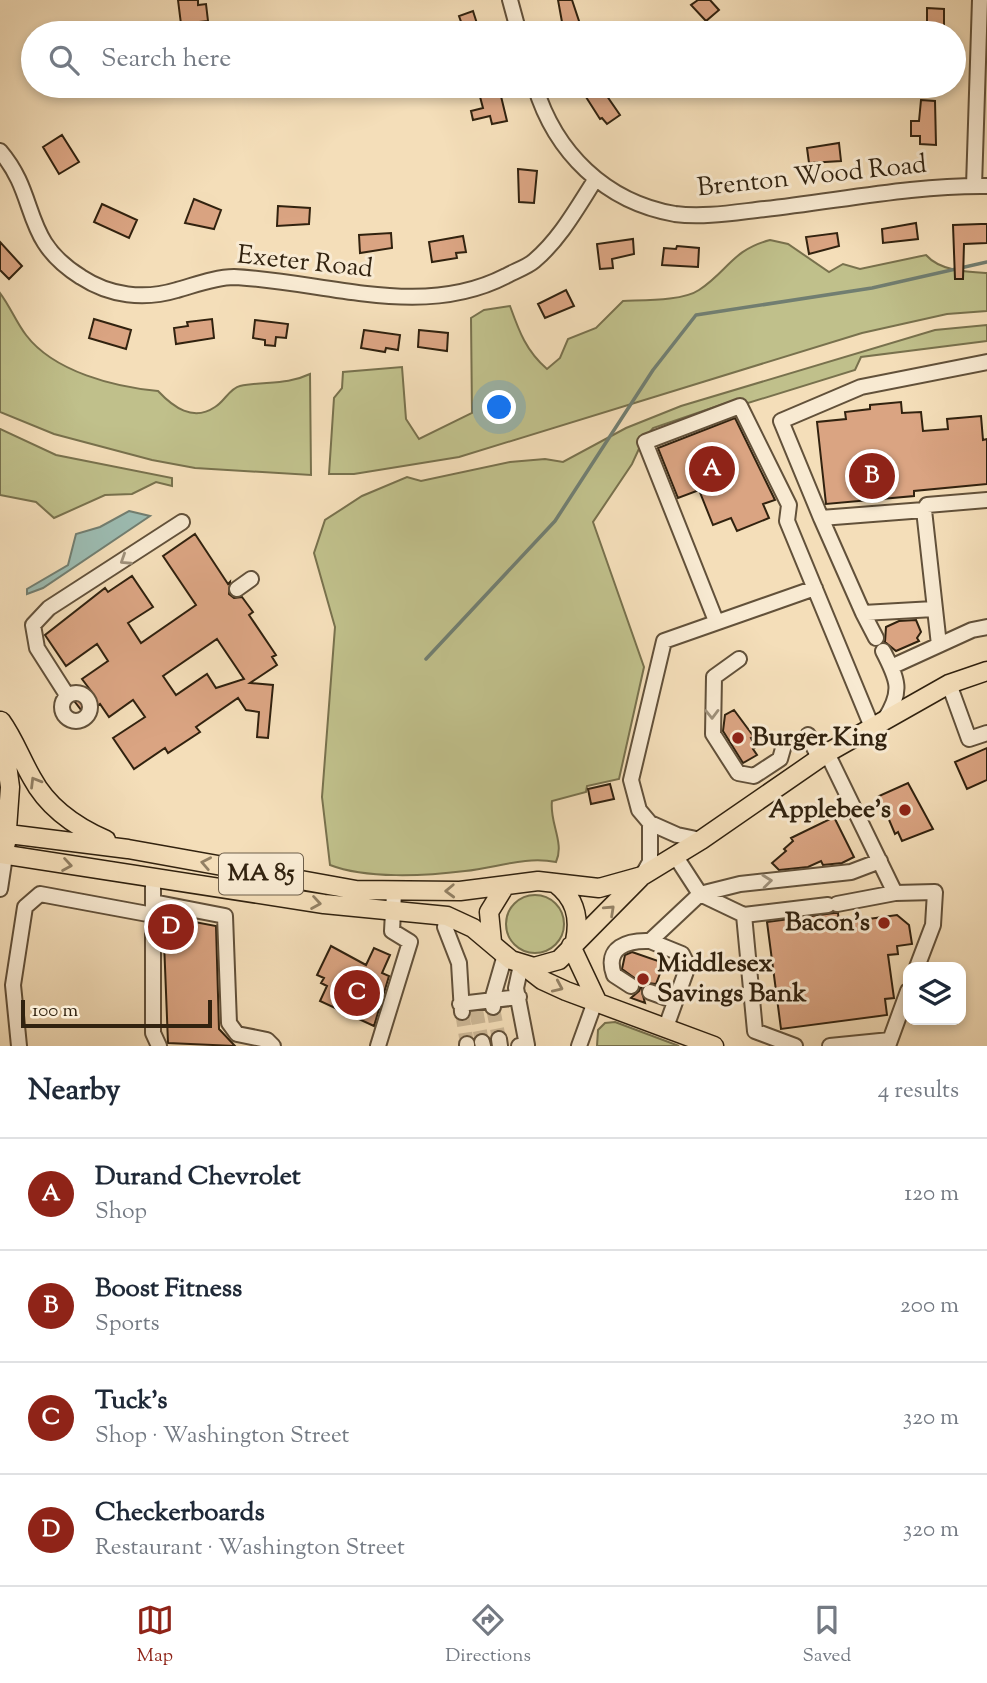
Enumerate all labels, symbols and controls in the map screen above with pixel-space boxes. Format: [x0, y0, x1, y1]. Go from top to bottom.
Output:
search box [21, 21, 966, 98]
icon: search [45, 41, 83, 79]
text: Search here [101, 41, 231, 78]
street label: Brenton Wood Road [695, 147, 929, 207]
street label: Exeter Road [235, 237, 375, 289]
your location [482, 390, 516, 424]
pin: A [689, 443, 735, 495]
pin: B [849, 450, 895, 502]
one-way arrow [120, 551, 133, 564]
one-way arrow [705, 709, 720, 720]
place label: Burger King [752, 720, 887, 757]
marker: Burger King [730, 730, 746, 746]
one-way arrow [30, 777, 43, 790]
place label: Applebee's [768, 792, 891, 829]
marker: Applebee's [897, 802, 913, 818]
road number: MA 85 [219, 854, 303, 894]
one-way arrow [61, 857, 73, 872]
one-way arrow [200, 857, 212, 872]
one-way arrow [762, 874, 773, 889]
one-way arrow [444, 884, 455, 899]
one-way arrow [310, 895, 322, 910]
pin: D [148, 901, 194, 953]
one-way arrow [602, 905, 615, 918]
place label: Bacon's [785, 905, 870, 942]
marker: Bacon's [876, 915, 892, 931]
place label: Middlesex Savings Bank [657, 946, 807, 1013]
map controls [903, 962, 966, 1025]
button: layers [903, 962, 966, 1025]
pin: C [334, 967, 380, 1019]
marker: Middlesex Savings Bank [635, 971, 651, 987]
one-way arrow [551, 979, 563, 993]
scale bar [21, 997, 212, 1029]
text: 100 m [32, 998, 78, 1025]
text: Nearby [28, 1070, 120, 1113]
text: 4 results [878, 1075, 959, 1108]
text: Durand Chevrolet [95, 1159, 301, 1196]
text: A [42, 1178, 60, 1211]
text: 120 m [904, 1178, 959, 1211]
text: Shop [95, 1196, 147, 1229]
text: Boost Fitness [95, 1271, 242, 1308]
text: B [44, 1290, 58, 1323]
text: 200 m [900, 1290, 959, 1323]
text: Sports [95, 1308, 160, 1341]
text: Tuck's [95, 1383, 168, 1420]
text: C [42, 1402, 60, 1435]
text: 320 m [903, 1402, 959, 1435]
text: Shop · Washington Street [95, 1420, 349, 1453]
text: Checkerboards [95, 1495, 265, 1532]
text: D [42, 1514, 60, 1547]
text: 320 m [903, 1514, 959, 1547]
text: Restaurant · Washington Street [95, 1532, 405, 1565]
tab: Map [136, 1601, 174, 1670]
tab: Directions [445, 1601, 531, 1670]
tab: Saved [802, 1601, 851, 1670]

